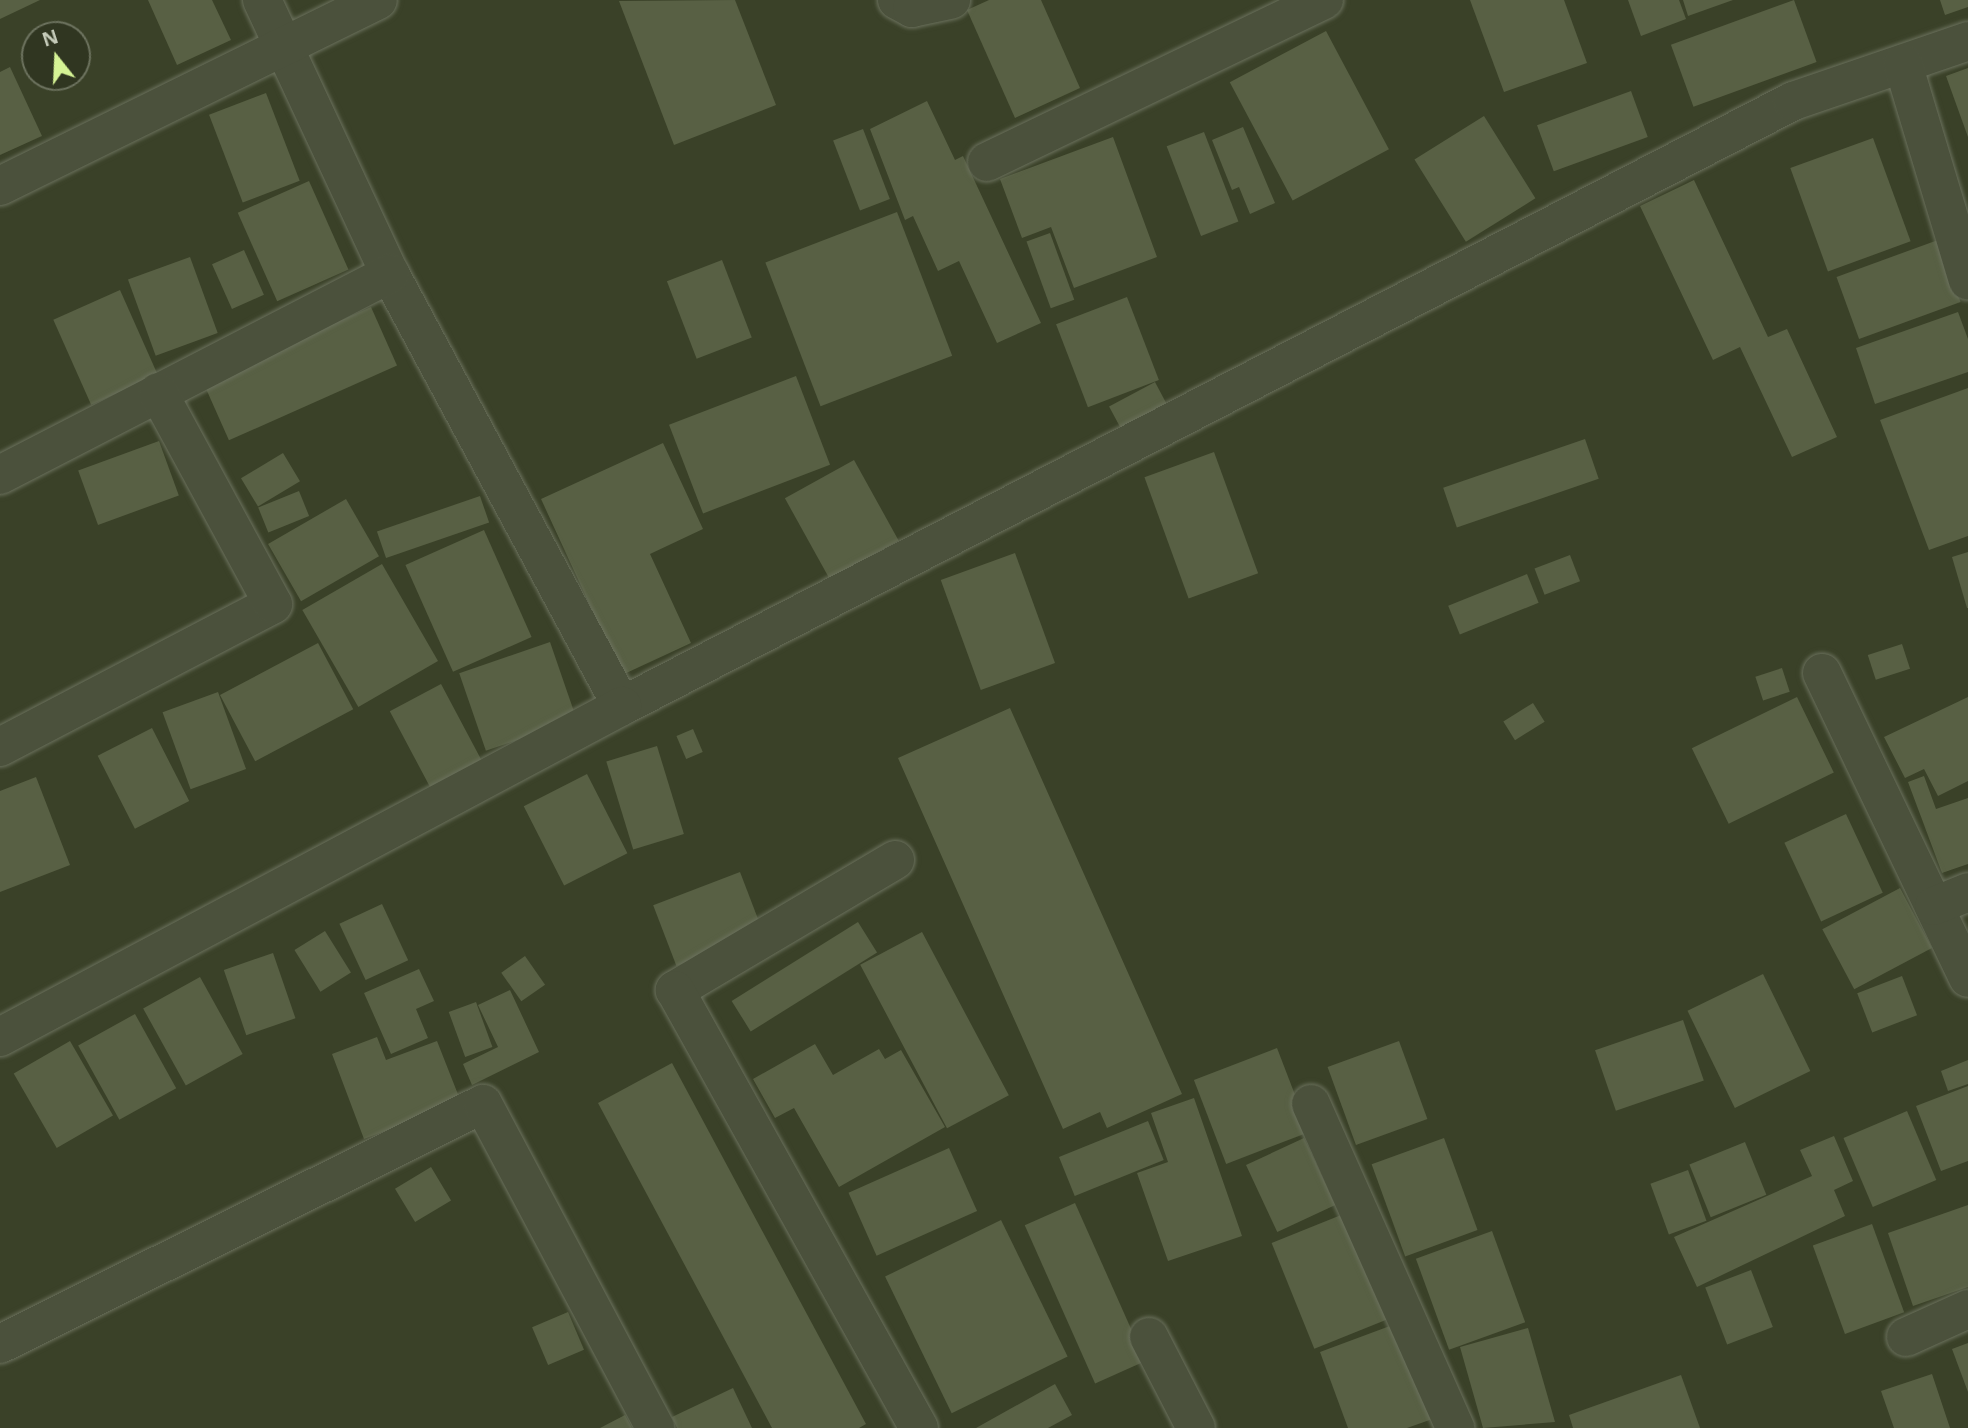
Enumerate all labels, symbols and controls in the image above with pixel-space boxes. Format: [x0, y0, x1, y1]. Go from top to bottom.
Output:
north arrow [21, 21, 91, 91]
text: N [39, 23, 61, 53]

